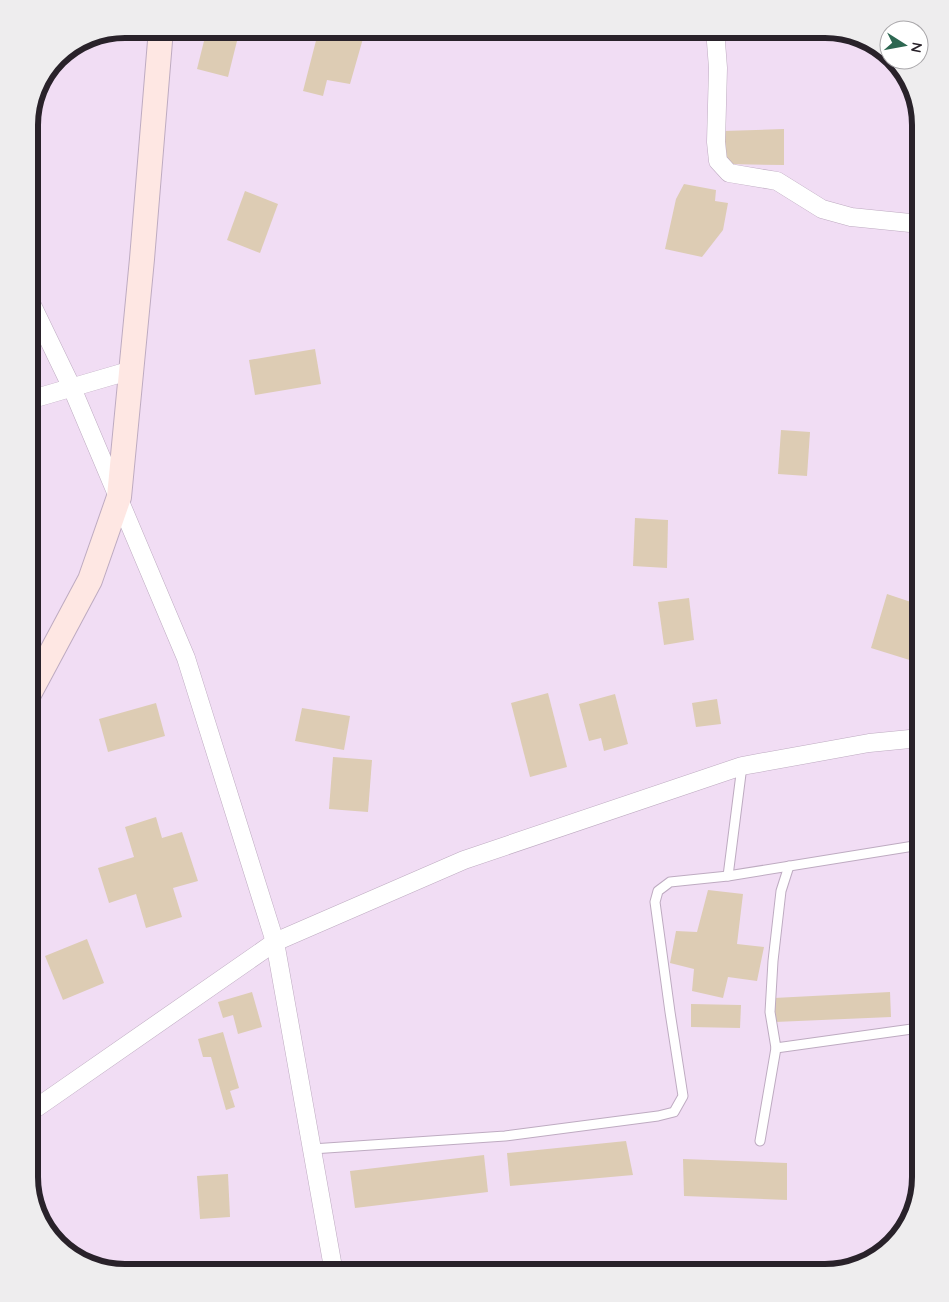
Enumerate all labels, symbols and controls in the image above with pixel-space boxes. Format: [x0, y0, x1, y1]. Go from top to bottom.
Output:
north arrow [879, 20, 929, 70]
text: N [907, 41, 927, 54]

